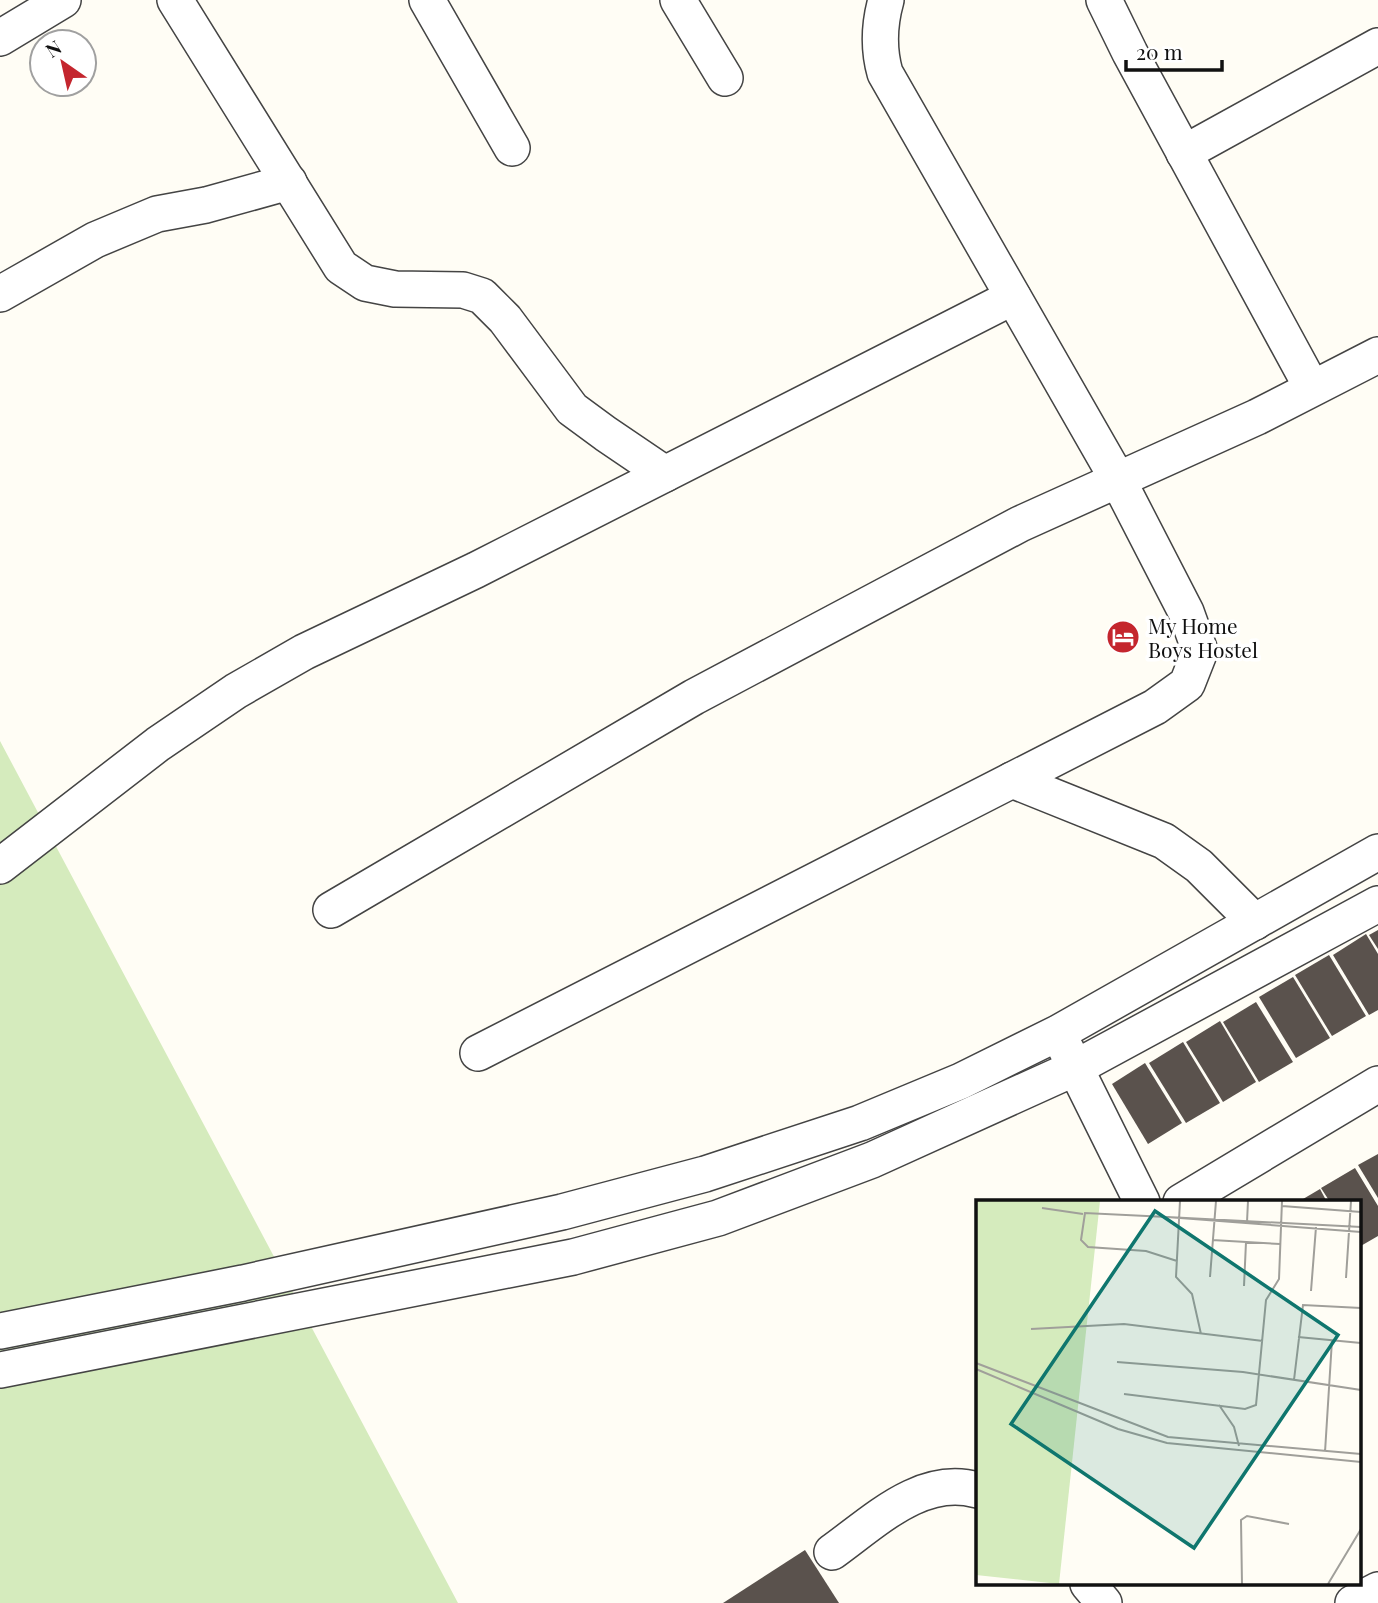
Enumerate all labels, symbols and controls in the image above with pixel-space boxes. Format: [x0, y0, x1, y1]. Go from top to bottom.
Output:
north arrow [28, 28, 98, 98]
scale bar [1126, 28, 1222, 72]
text: N [40, 33, 66, 63]
text: 20 m [1136, 37, 1183, 65]
place label: My Home Boys Hostel [1148, 611, 1258, 663]
hotel icon: My Home Boys Hostel [1104, 618, 1142, 656]
inset map [976, 1200, 1360, 1586]

